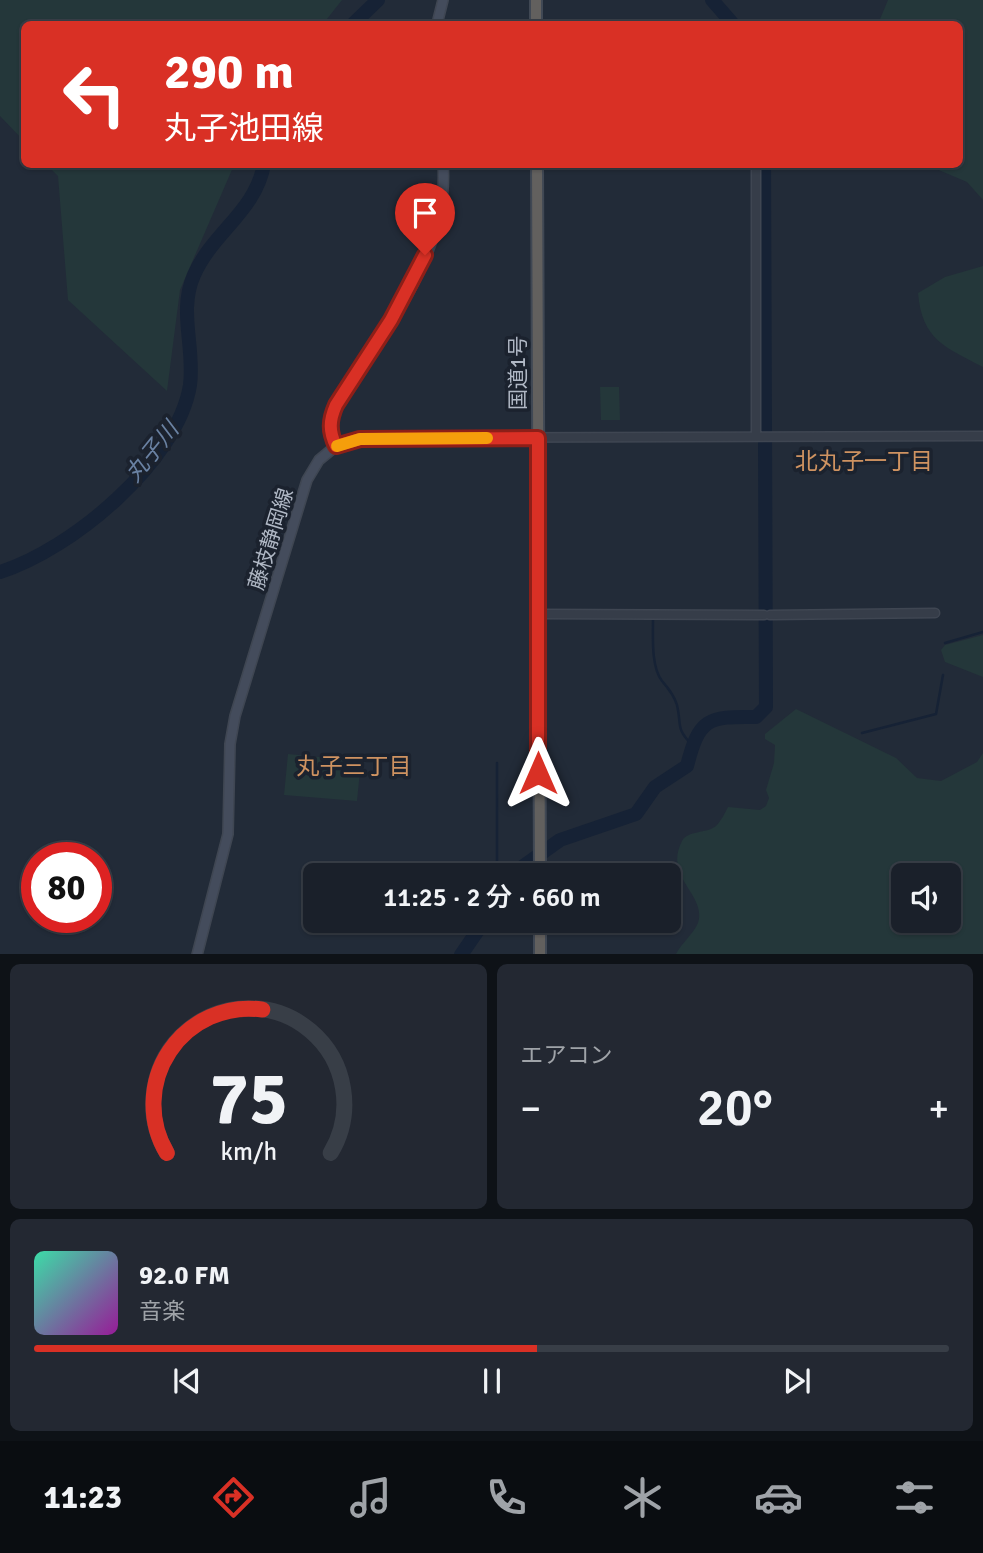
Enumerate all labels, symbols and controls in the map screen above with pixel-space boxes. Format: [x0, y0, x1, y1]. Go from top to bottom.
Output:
text: 290 m [164, 42, 294, 102]
icon: left [49, 49, 140, 140]
text: 丸子池田線 [164, 109, 324, 148]
pin [395, 183, 455, 255]
icon: arrive [406, 194, 444, 232]
street label: 国道1号 [505, 336, 531, 410]
water label: 丸子川 [119, 414, 187, 488]
district label: 北丸子一丁目 [795, 447, 933, 476]
street label: 藤枝静岡線 [243, 485, 299, 593]
position arrow [501, 736, 575, 810]
district label: 丸子三丁目 [297, 752, 412, 781]
speed limit sign: 80 [21, 842, 112, 933]
map controls [891, 863, 961, 933]
button: sound [891, 863, 961, 933]
text: 11:25 · 2 分 · 660 m [383, 882, 601, 914]
text: エアコン [521, 1041, 613, 1070]
text: 75 [209, 1055, 288, 1144]
text: 20° [697, 1076, 773, 1140]
text: − [521, 1085, 541, 1132]
text: + [928, 1085, 949, 1132]
text: km/h [220, 1135, 277, 1166]
text: 92.0 FM [139, 1260, 230, 1292]
text: 音楽 [139, 1297, 185, 1326]
icon: previous [168, 1362, 206, 1400]
icon: pause [473, 1362, 511, 1400]
icon: next [778, 1362, 816, 1400]
icon: directions [209, 1473, 258, 1522]
icon: music [346, 1473, 395, 1522]
icon: phone [482, 1473, 531, 1522]
icon: climate [618, 1473, 667, 1522]
icon: car [754, 1473, 803, 1522]
icon: filters [890, 1473, 939, 1522]
text: 11:23 [44, 1478, 122, 1517]

